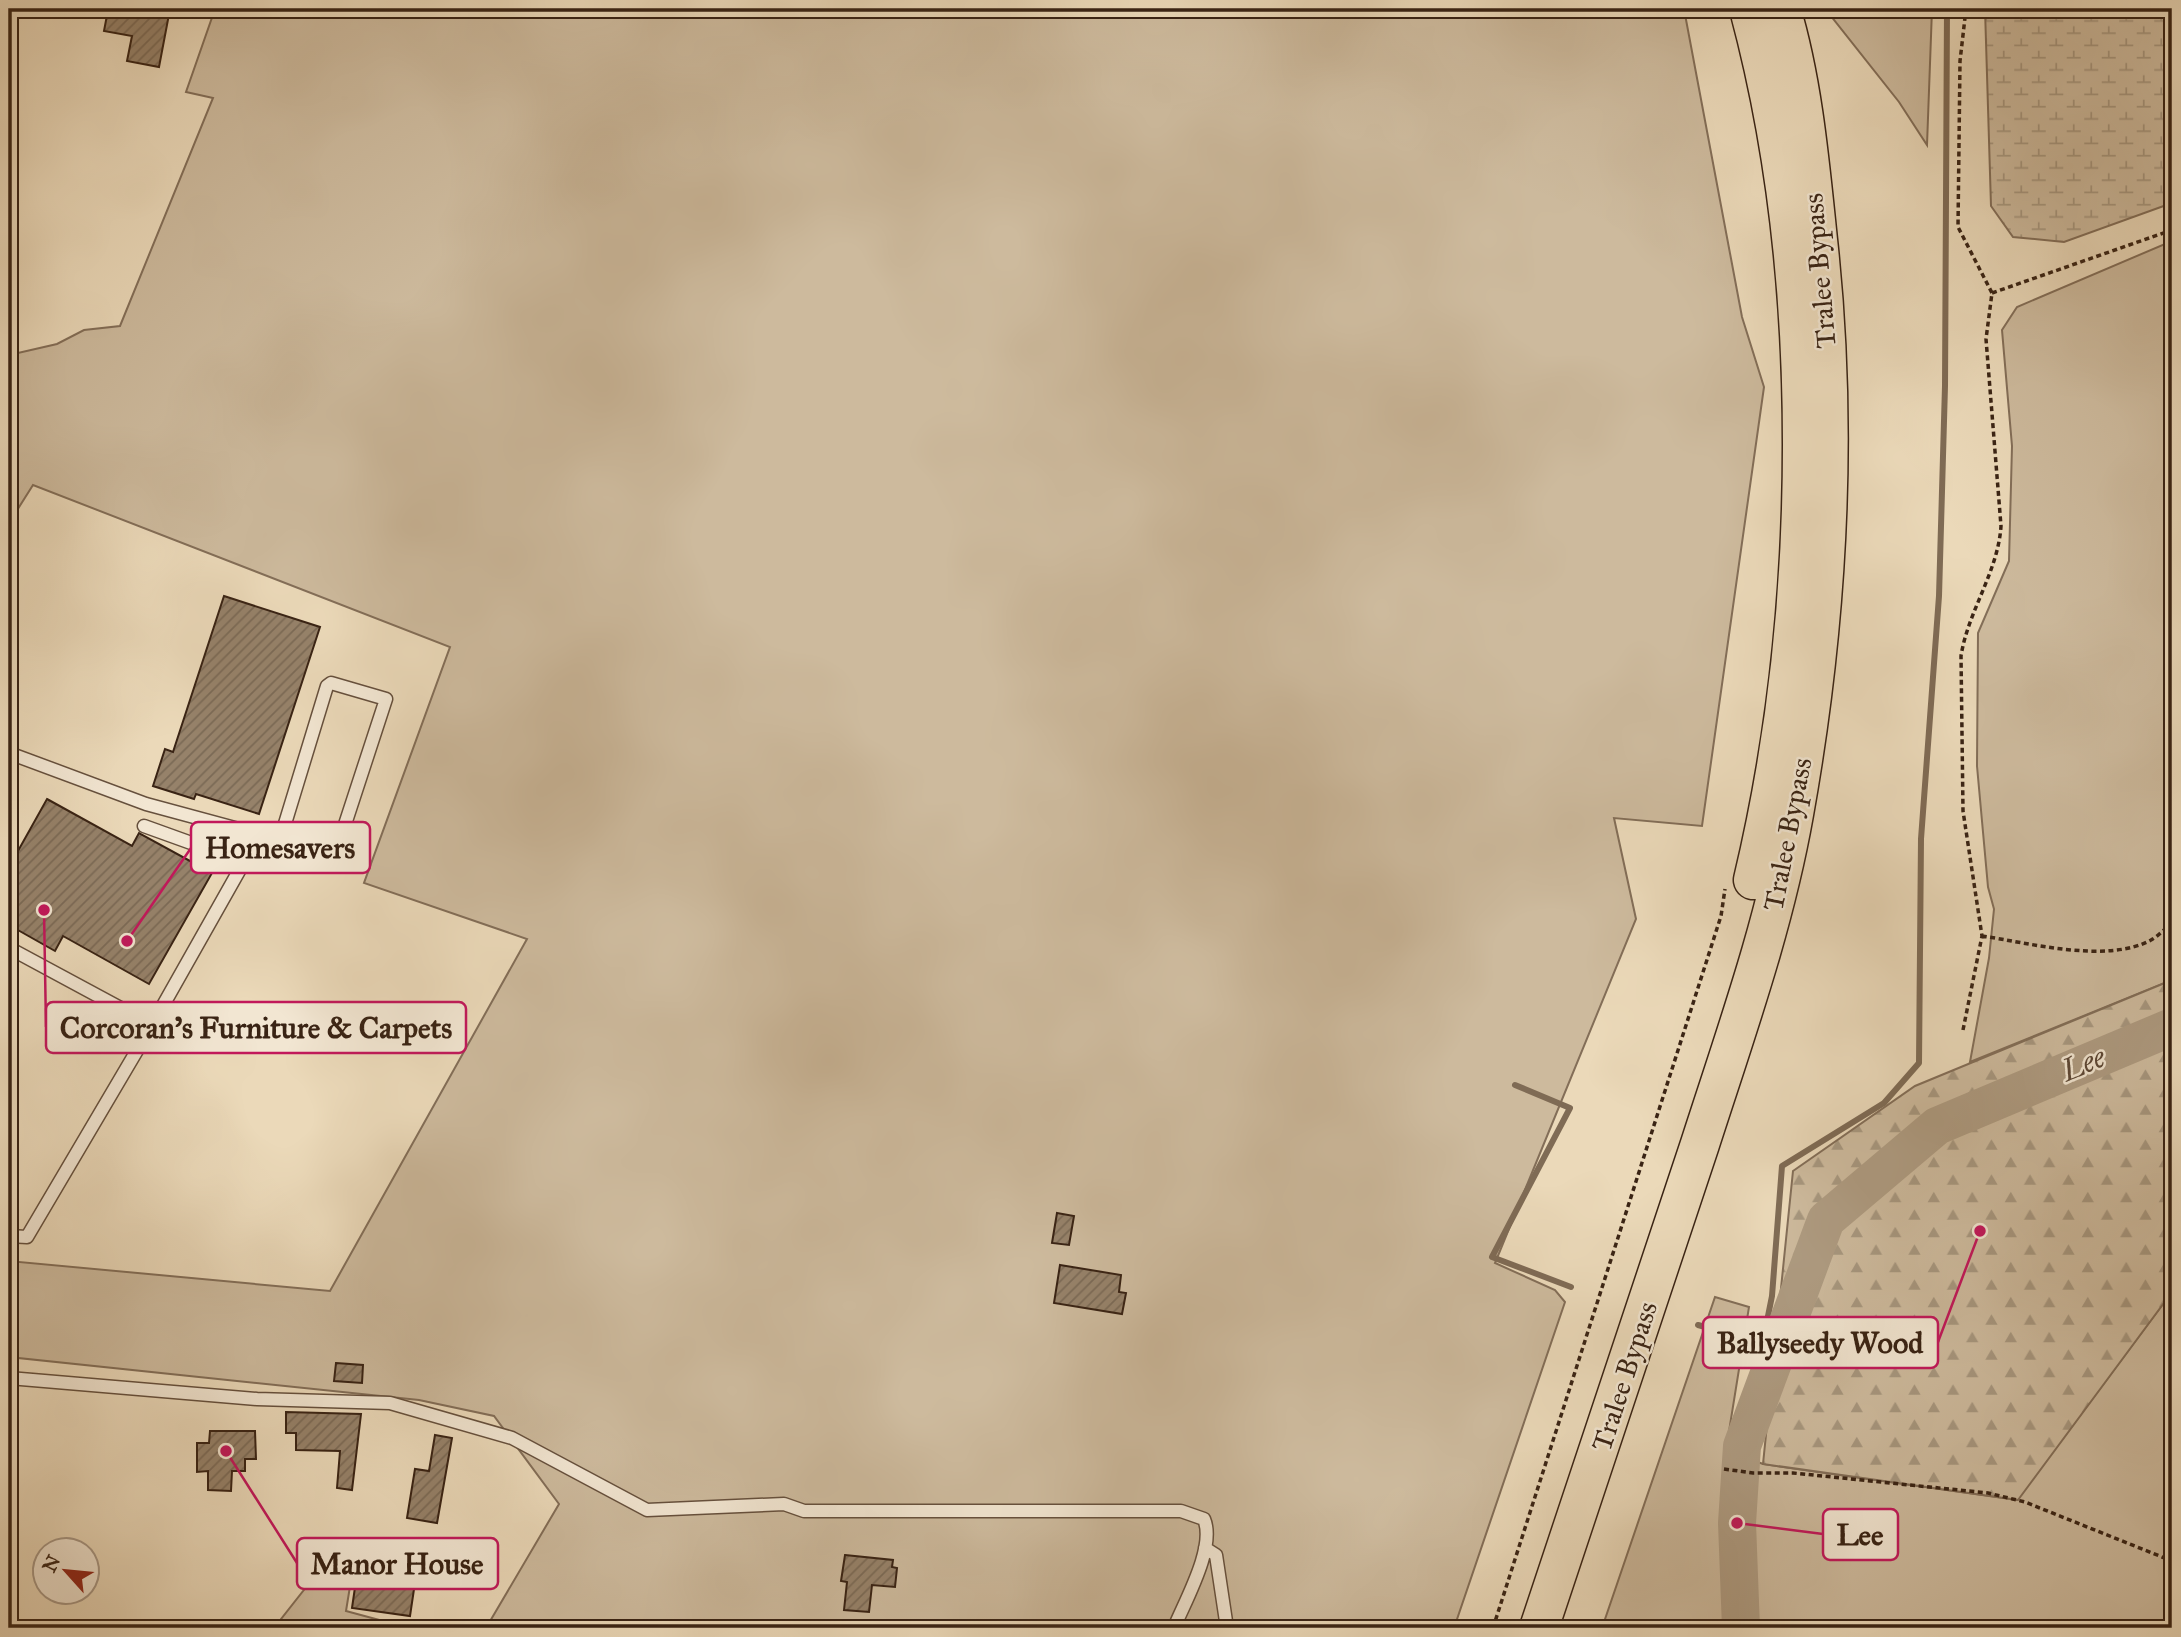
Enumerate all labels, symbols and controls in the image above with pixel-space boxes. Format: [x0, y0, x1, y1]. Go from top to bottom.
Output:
street label: Tralee Bypass [1795, 192, 1844, 350]
street label: Tralee Bypass [1755, 754, 1820, 914]
callout: Homesavers [191, 822, 370, 873]
text: Homesavers [205, 830, 355, 866]
callout: Corcoran's Furniture & Carpets [46, 1002, 466, 1053]
text: Corcoran's Furniture & Carpets [60, 1010, 452, 1046]
water label: Lee [2054, 1039, 2111, 1090]
street label: Tralee Bypass [1584, 1297, 1665, 1455]
callout: Ballyseedy Wood [1703, 1317, 1938, 1368]
text: Ballyseedy Wood [1717, 1325, 1924, 1361]
callout: Lee [1823, 1509, 1898, 1560]
text: Lee [1836, 1517, 1884, 1553]
north arrow [32, 1536, 102, 1606]
callout: Manor House [297, 1538, 498, 1589]
text: Manor House [310, 1546, 484, 1582]
text: N [37, 1551, 65, 1576]

